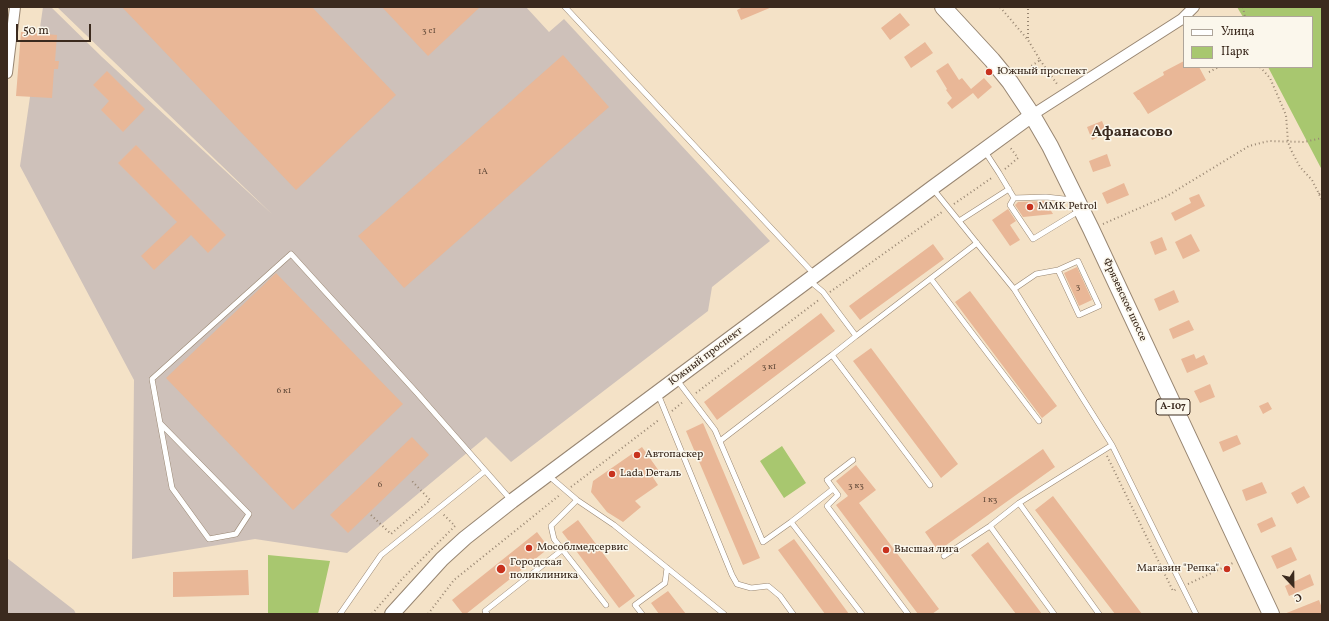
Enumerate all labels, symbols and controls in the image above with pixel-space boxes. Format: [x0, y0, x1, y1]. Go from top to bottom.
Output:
scale bar [18, 16, 93, 42]
legend [1183, 16, 1313, 68]
text: 50 m [23, 23, 49, 39]
text: Улица [1221, 24, 1254, 40]
house number: 3 с1 [422, 26, 436, 36]
text: Парк [1221, 44, 1249, 60]
place label: Южный проспект [997, 65, 1087, 79]
marker: Южный проспект [984, 67, 994, 77]
district label: Афанасово [1092, 124, 1172, 142]
house number: 1А [478, 167, 488, 177]
place label: MMK Petrol [1038, 200, 1097, 214]
marker: MMK Petrol [1025, 202, 1035, 212]
street label: Фрязевское шоссе [1099, 256, 1149, 344]
house number: 3 [1076, 282, 1080, 292]
street label: Южный проспект [666, 325, 746, 389]
house number: 3 к1 [762, 362, 776, 372]
house number: 6 к1 [277, 386, 291, 396]
road number: А-107 [1156, 399, 1190, 415]
place label: Автопаскер [645, 448, 703, 462]
marker: Автопаскер [632, 450, 642, 460]
place label: Lada Dеталь [620, 467, 681, 481]
marker: Lada Dеталь [607, 469, 617, 479]
house number: 6 [378, 480, 382, 490]
house number: 3 к3 [848, 481, 864, 491]
house number: 1 к3 [983, 495, 997, 505]
place label: Мособлмедсервис [537, 541, 628, 555]
marker: Мособлмедсервис [524, 543, 534, 553]
place label: Высшая лига [894, 543, 959, 557]
marker: Высшая лига [881, 545, 891, 555]
place label: Городская поликлиника [510, 556, 578, 582]
place label: Магазин "Репка" [1137, 562, 1219, 576]
marker: Городская поликлиника [495, 563, 507, 575]
marker: Магазин "Репка" [1222, 564, 1232, 574]
north arrow [1273, 565, 1313, 605]
text: С [1292, 588, 1304, 605]

